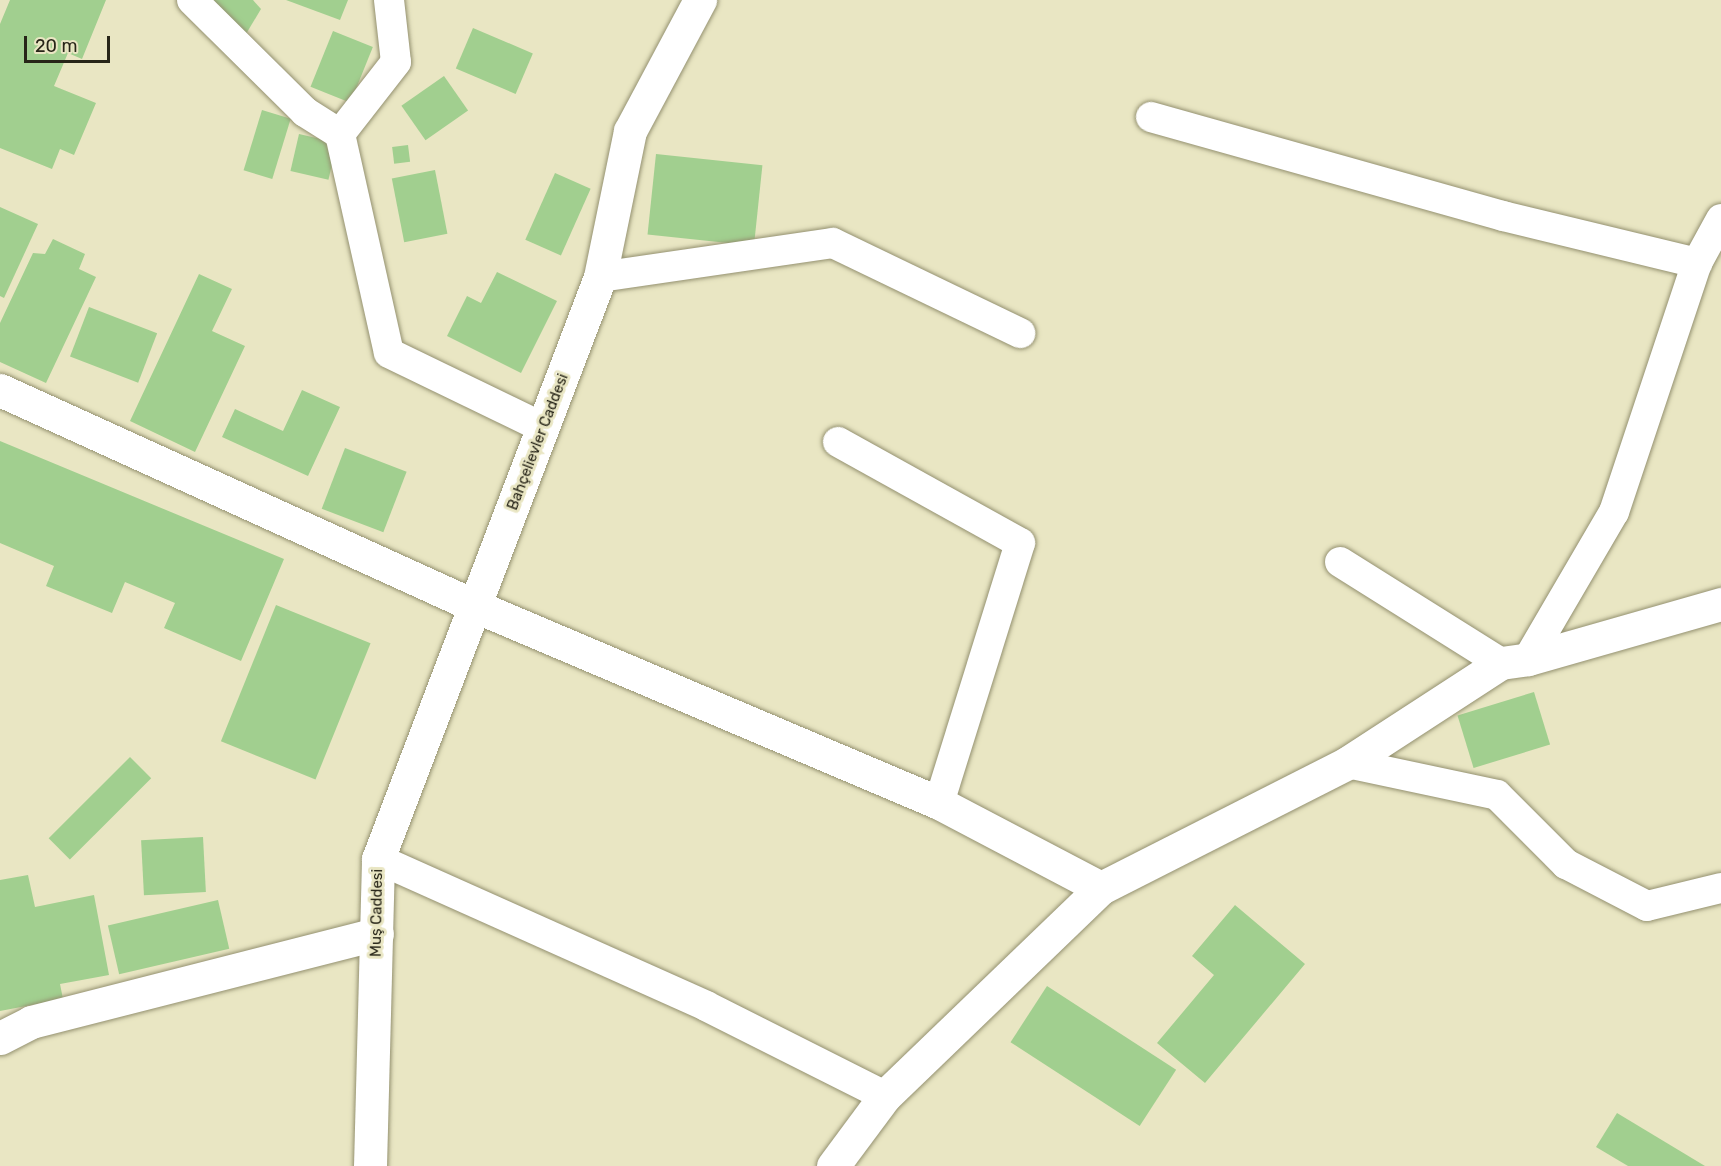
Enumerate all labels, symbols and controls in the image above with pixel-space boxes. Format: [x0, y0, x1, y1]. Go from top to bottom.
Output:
scale bar [27, 24, 112, 62]
text: 20 m [35, 35, 77, 57]
street label: Bahçelievler Caddesi [504, 371, 572, 513]
street label: Muş Caddesi [367, 869, 387, 957]

